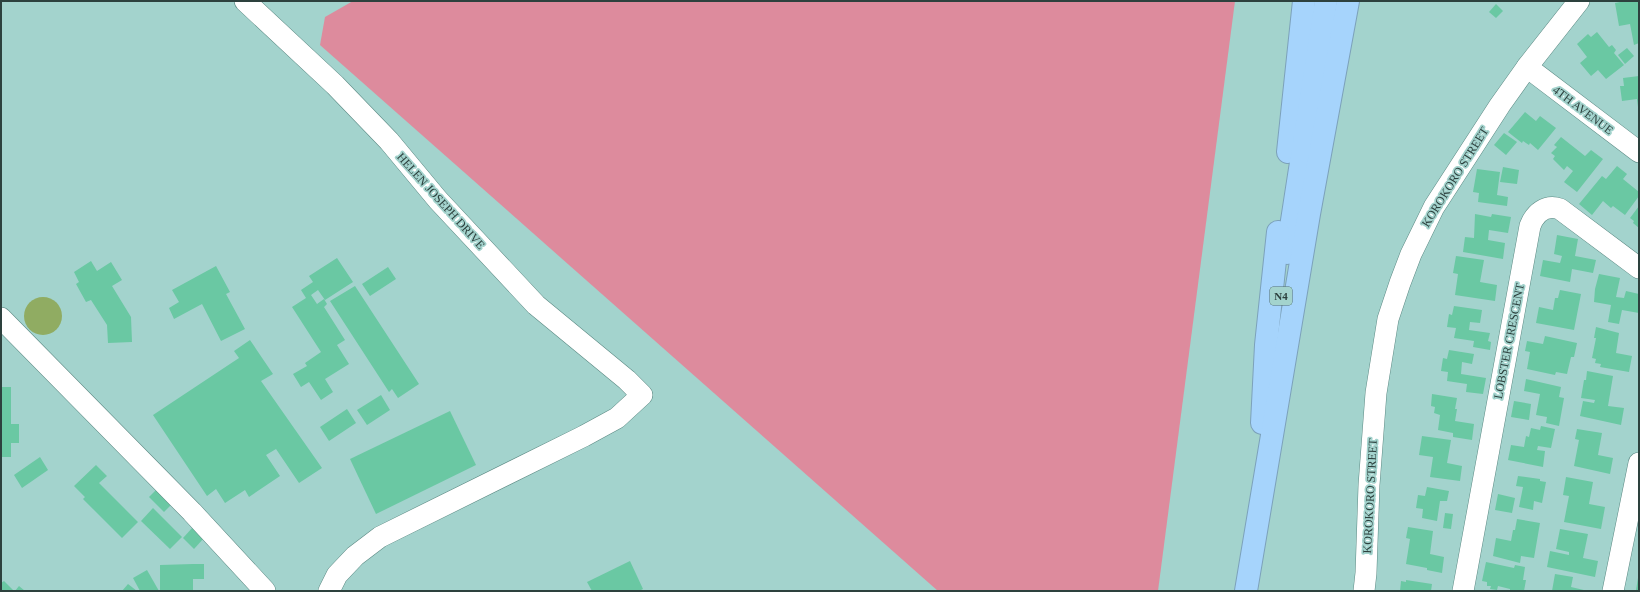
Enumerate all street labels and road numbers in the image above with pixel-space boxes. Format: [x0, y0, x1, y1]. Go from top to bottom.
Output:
street label: 4TH AVENUE [1550, 83, 1616, 137]
street label: KOROKORO STREET [1419, 124, 1492, 229]
street label: HELEN JOSEPH DRIVE [394, 150, 488, 252]
street label: LOBSTER CRESCENT [1491, 281, 1527, 400]
road number: N4 [1270, 287, 1292, 305]
street label: KOROKORO STREET [1360, 438, 1380, 554]

